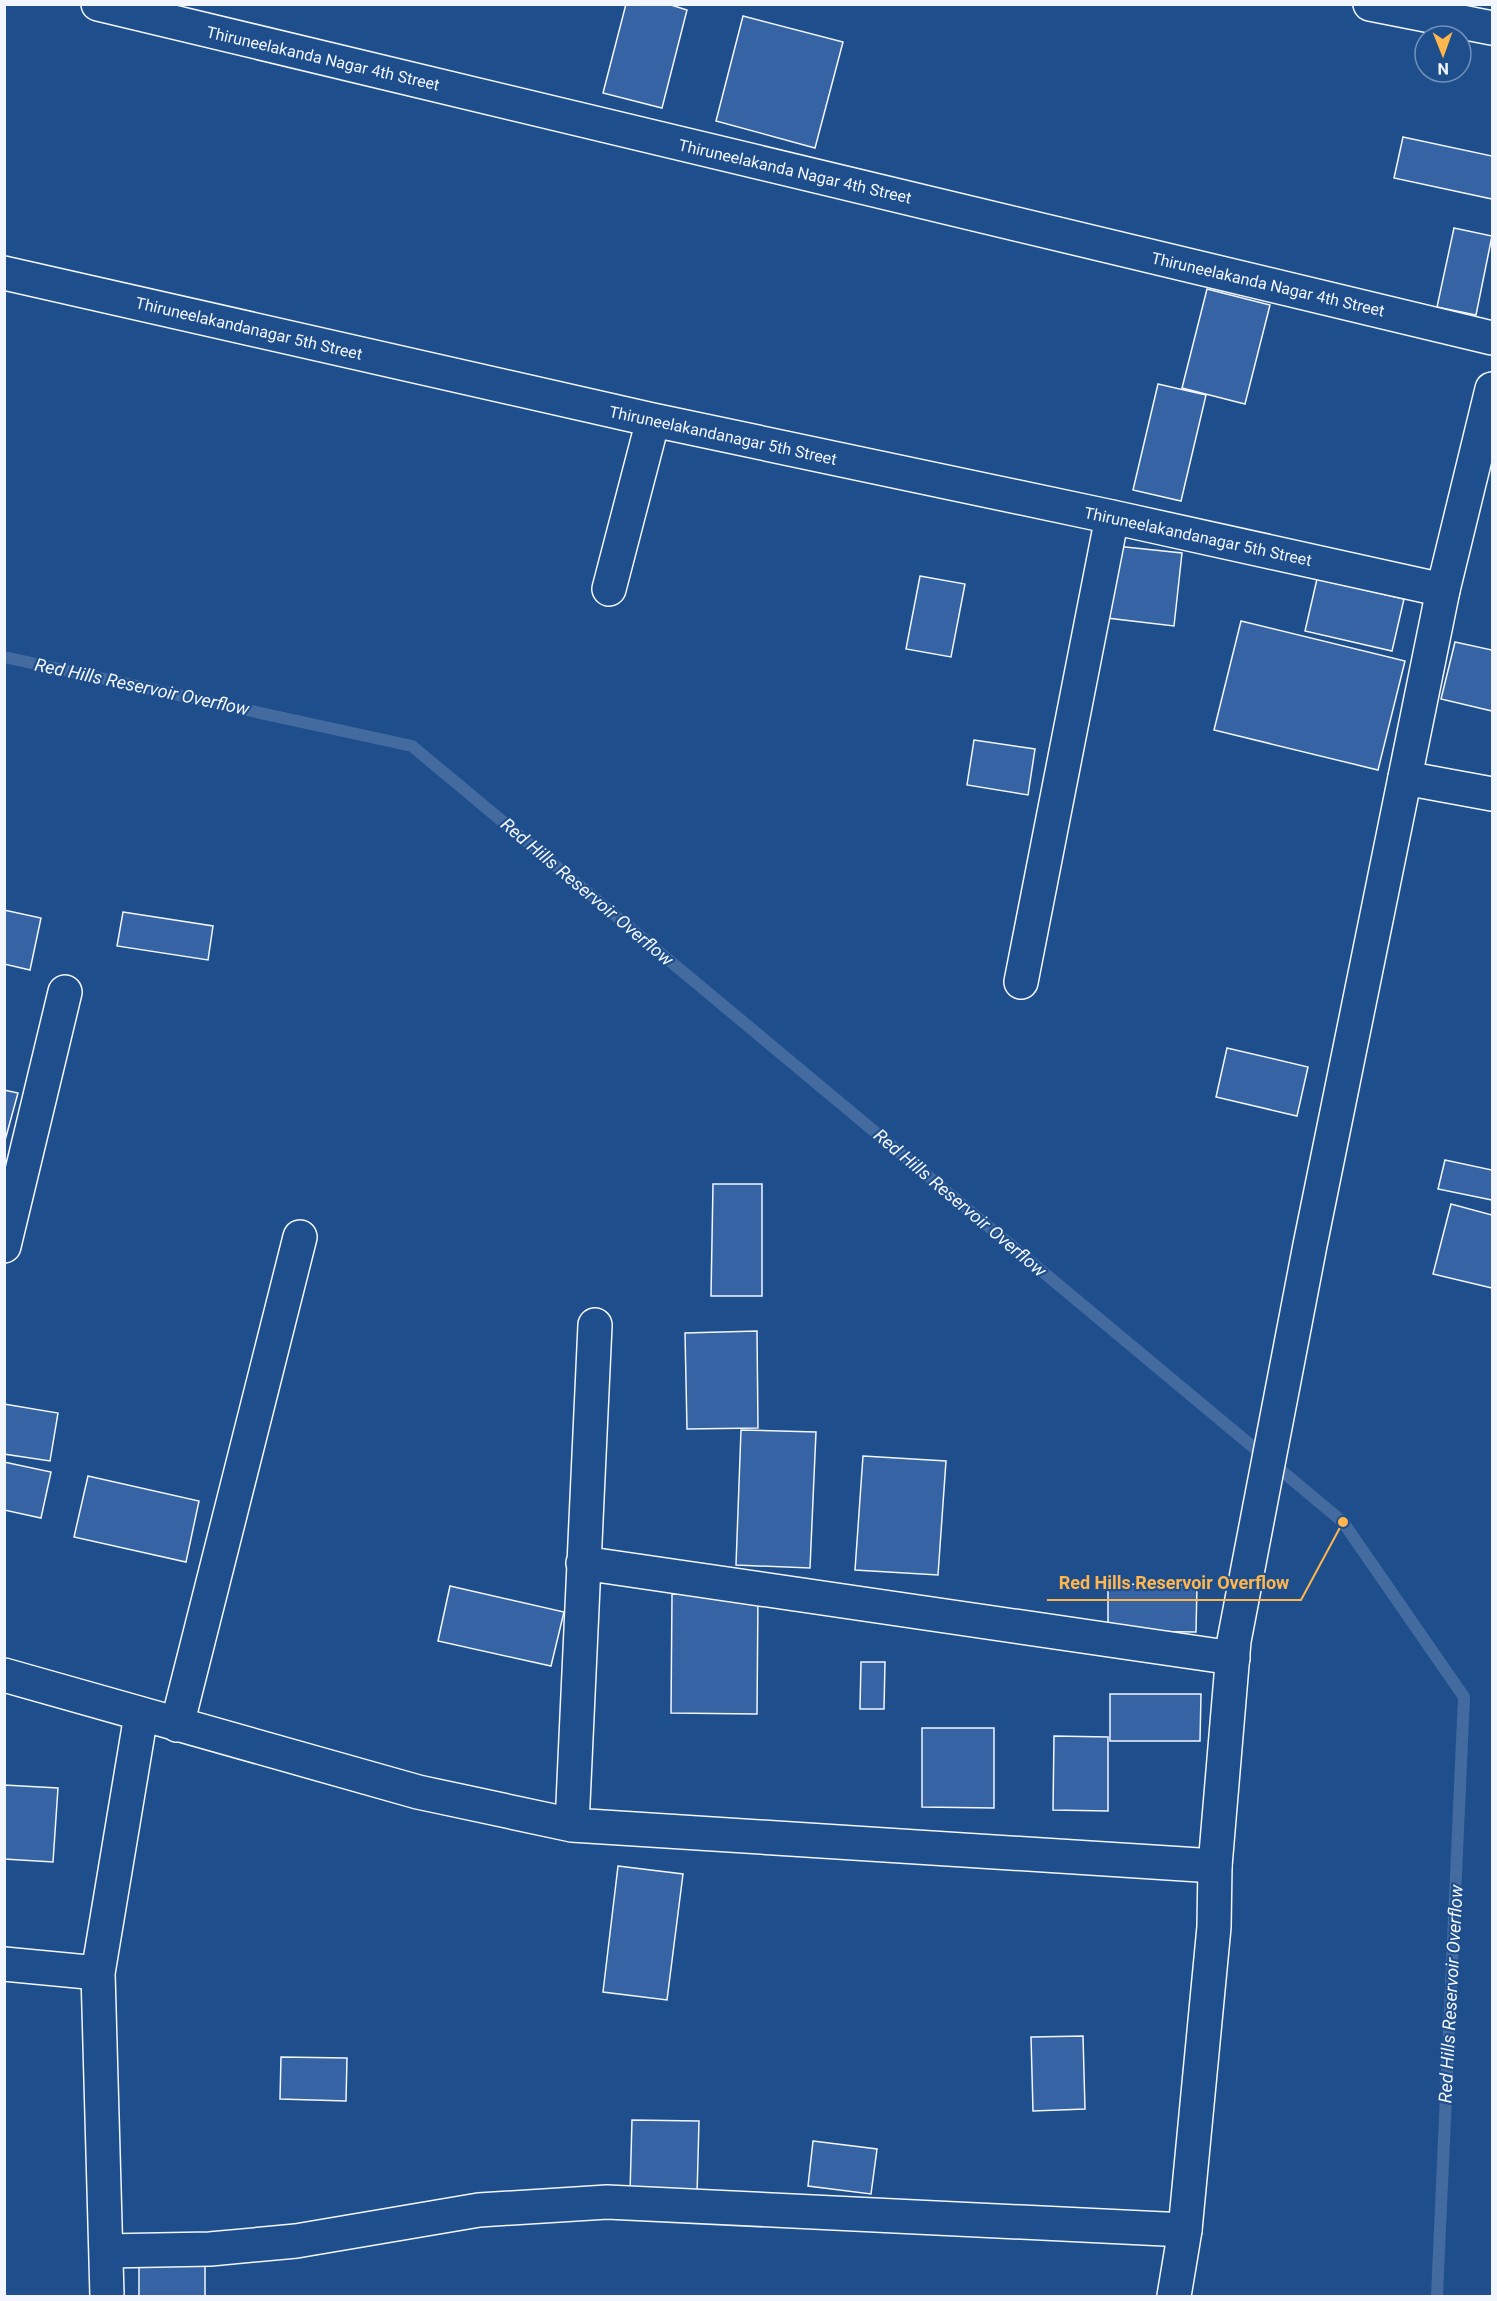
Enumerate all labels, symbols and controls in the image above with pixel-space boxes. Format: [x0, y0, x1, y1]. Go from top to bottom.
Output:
street label: Thiruneelakanda Nagar 4th Street [204, 22, 441, 95]
north arrow [1413, 24, 1473, 84]
text: N [1437, 59, 1449, 78]
street label: Thiruneelakanda Nagar 4th Street [676, 135, 913, 208]
street label: Thiruneelakanda Nagar 4th Street [1149, 248, 1386, 321]
street label: Thiruneelakandanagar 5th Street [134, 293, 364, 364]
street label: Thiruneelakandanagar 5th Street [607, 402, 838, 469]
street label: Thiruneelakandanagar 5th Street [1082, 503, 1313, 570]
water label: Red Hills Reservoir Overflow [33, 654, 252, 720]
water label: Red Hills Reservoir Overflow [497, 813, 678, 970]
water label: Red Hills Reservoir Overflow [870, 1124, 1051, 1281]
callout: Red Hills Reservoir Overflow [1047, 1564, 1301, 1600]
text: Red Hills Reservoir Overflow [1059, 1572, 1289, 1593]
water label: Red Hills Reservoir Overflow [1434, 1883, 1467, 2104]

